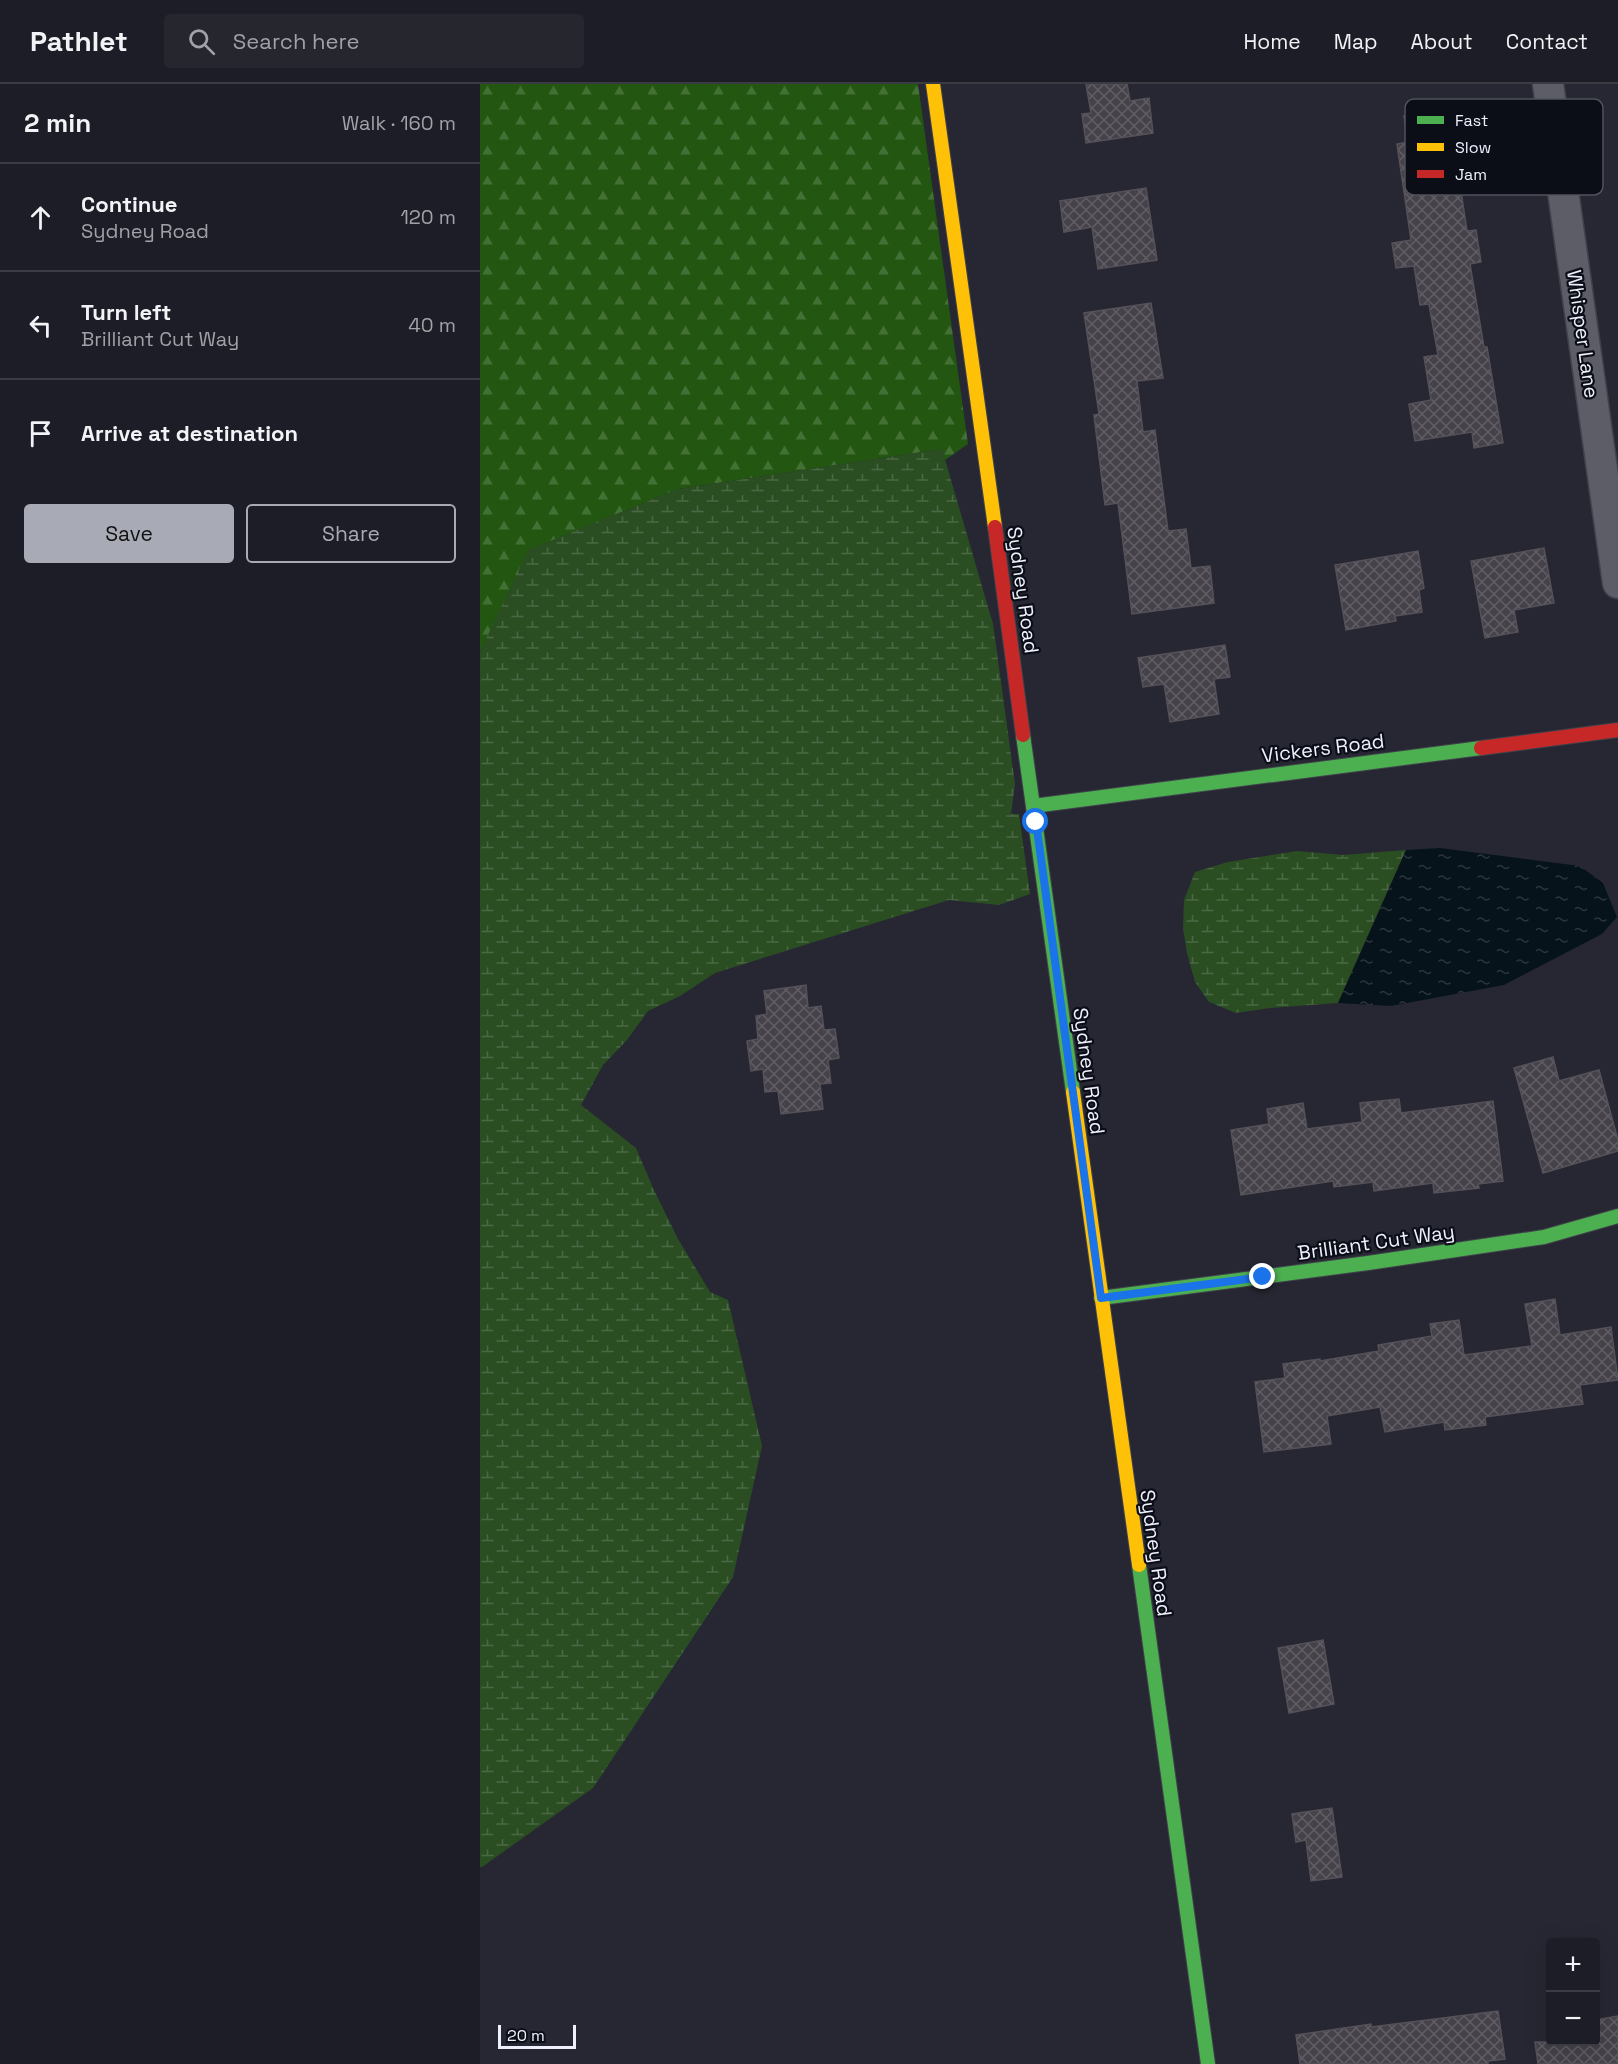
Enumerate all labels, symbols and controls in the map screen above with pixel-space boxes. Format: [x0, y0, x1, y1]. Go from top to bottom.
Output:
search box [164, 14, 584, 68]
text: Pathlet [30, 23, 128, 59]
icon: search [185, 25, 218, 58]
text: Search here [233, 27, 360, 55]
text: Home [1243, 28, 1301, 55]
text: Map [1334, 28, 1378, 55]
text: About [1411, 28, 1473, 55]
text: Contact [1506, 28, 1588, 55]
legend [1405, 99, 1603, 195]
text: 2 min [24, 106, 91, 140]
text: Walk · 160 m [342, 110, 456, 136]
text: Fast [1455, 110, 1488, 131]
text: Slow [1455, 137, 1491, 158]
text: Jam [1455, 164, 1487, 185]
text: Continue [81, 190, 177, 218]
icon: ahead [24, 201, 57, 234]
text: 120 m [400, 204, 456, 230]
text: Sydney Road [81, 218, 209, 244]
street label: Whisper Lane [1561, 268, 1605, 400]
text: Turn left [81, 298, 171, 326]
icon: left [24, 309, 57, 342]
text: 40 m [408, 312, 456, 338]
text: Brilliant Cut Way [81, 326, 239, 352]
icon: arrive [24, 417, 57, 450]
text: Arrive at destination [81, 419, 298, 447]
button: Save [24, 504, 234, 563]
button: Share [246, 504, 456, 563]
street label: Sydney Road [1001, 525, 1045, 655]
street label: Vickers Road [1260, 728, 1386, 768]
route start [1022, 808, 1048, 834]
street label: Sydney Road [1067, 1006, 1111, 1136]
street label: Brilliant Cut Way [1296, 1218, 1456, 1266]
route end [1249, 1263, 1275, 1289]
street label: Sydney Road [1134, 1488, 1178, 1618]
map controls [1546, 1938, 1600, 2046]
button: + [1546, 1938, 1600, 1992]
button: − [1546, 1992, 1600, 2046]
scale bar [498, 2022, 576, 2050]
text: 20 m [507, 2025, 545, 2046]

